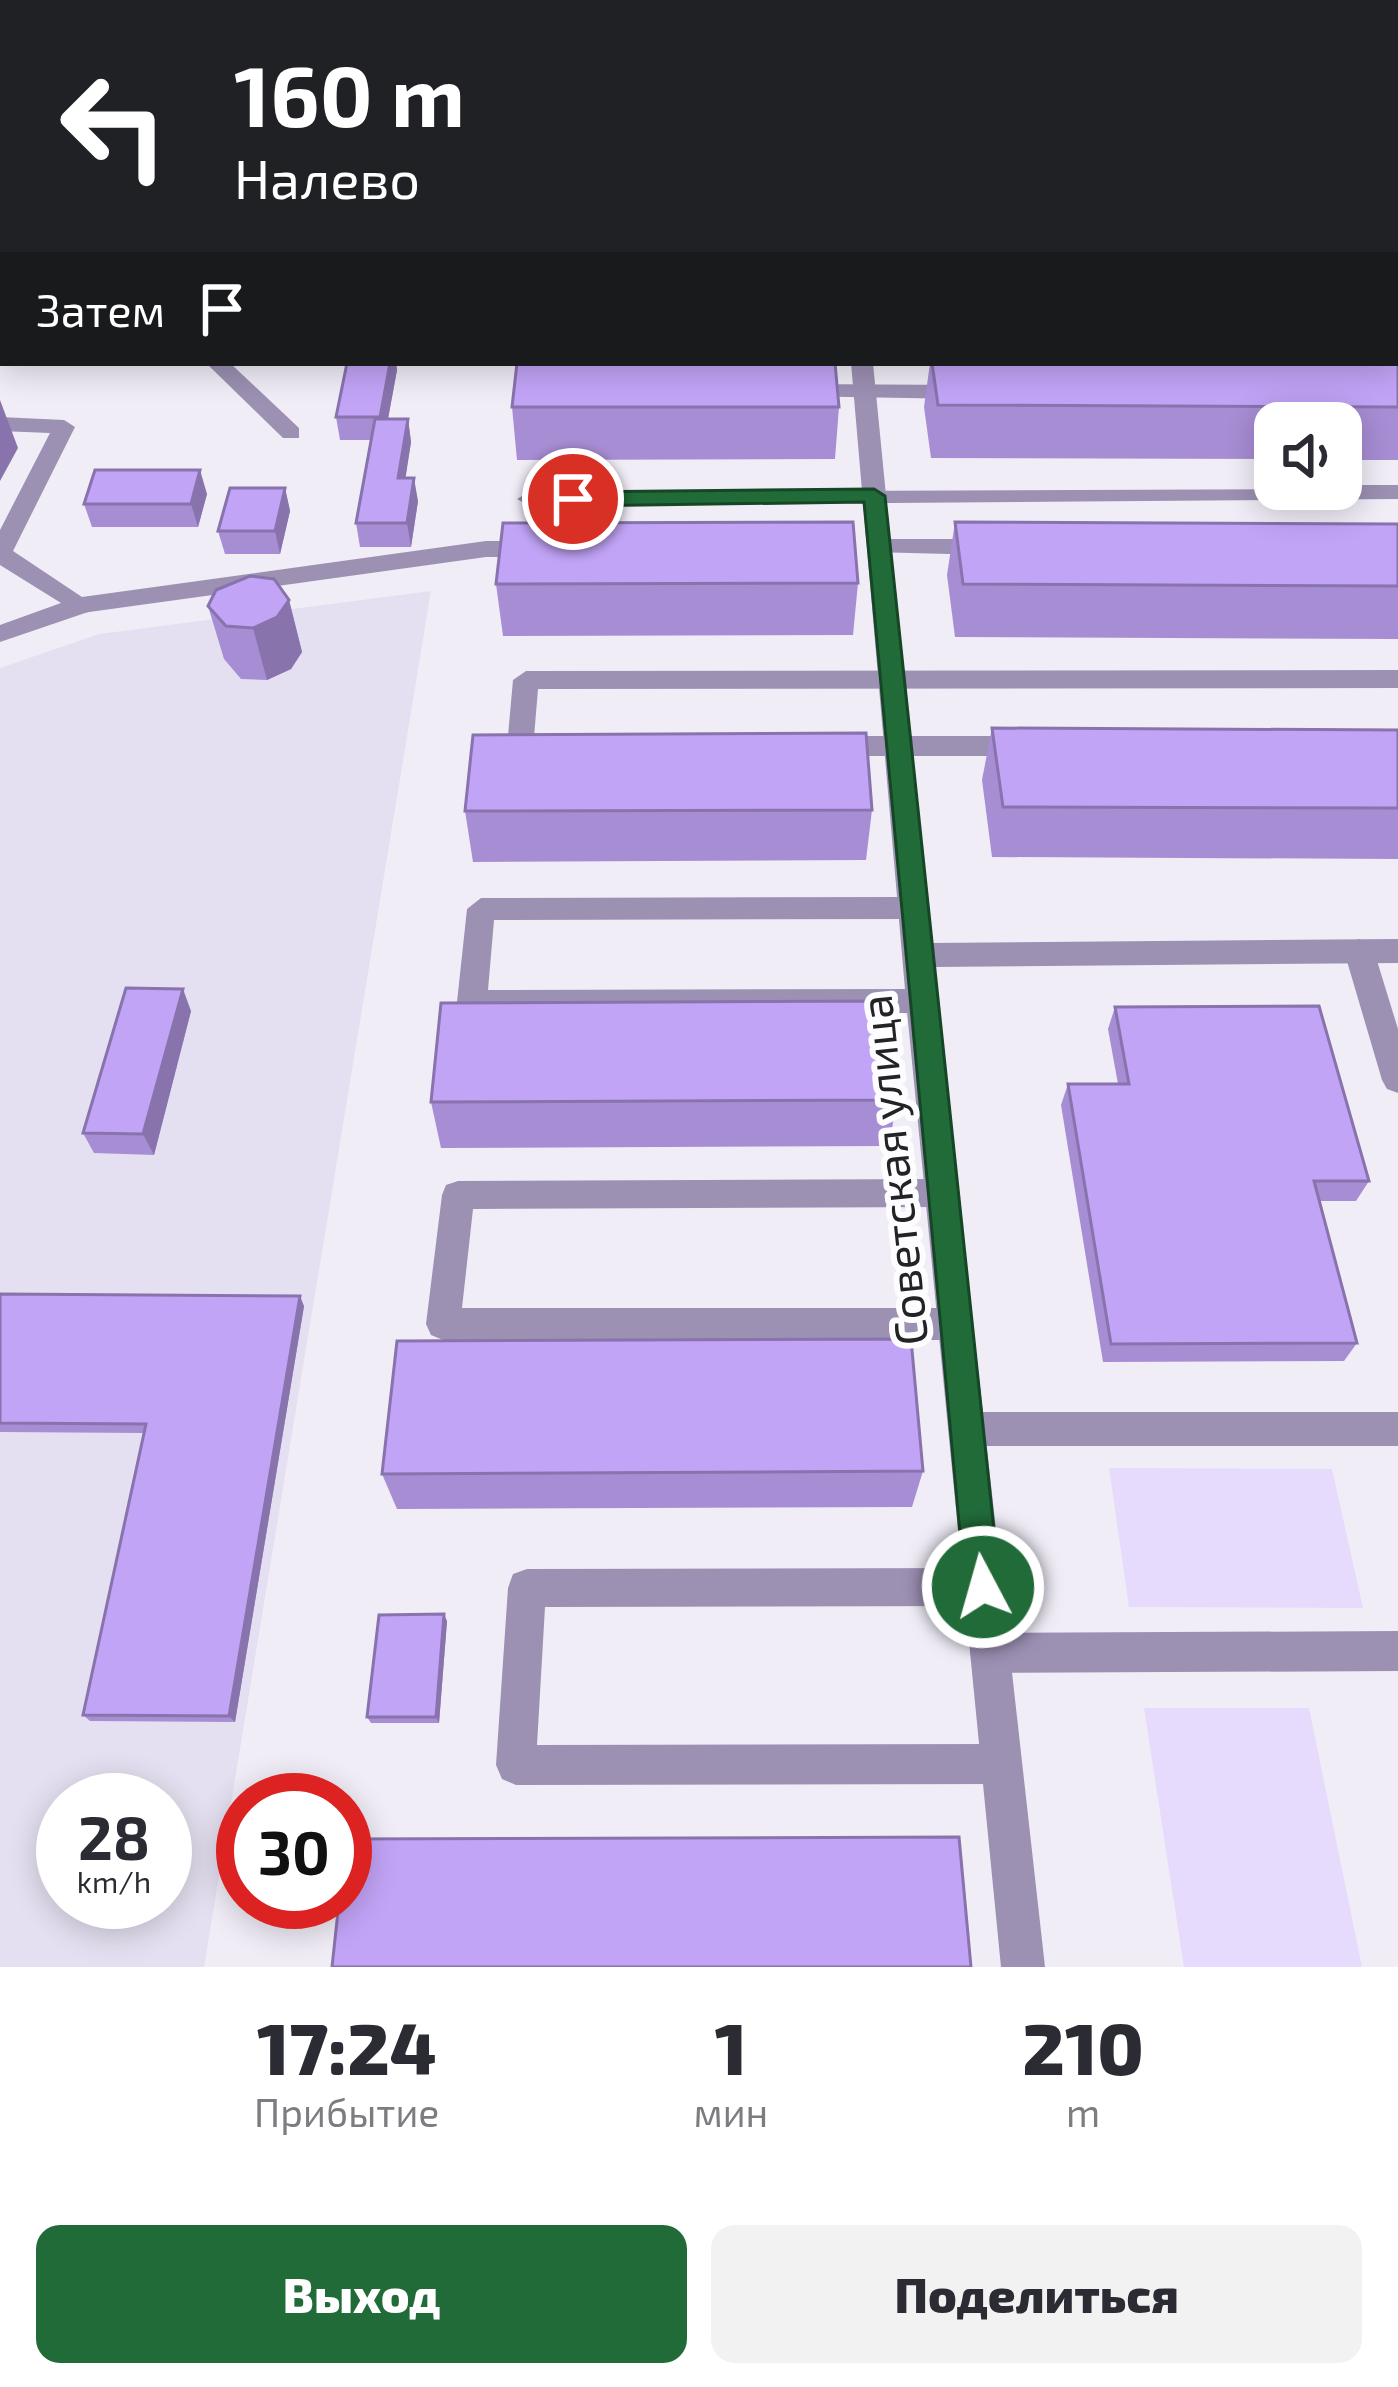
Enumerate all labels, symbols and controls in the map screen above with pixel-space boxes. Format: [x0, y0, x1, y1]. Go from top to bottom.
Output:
text: 160 m [234, 43, 465, 144]
icon: left [36, 48, 192, 204]
text: Налево [234, 145, 420, 210]
icon: arrive [189, 276, 255, 342]
text: Затем [36, 282, 165, 336]
map controls [1254, 402, 1362, 510]
button: sound [1254, 402, 1362, 510]
pin [522, 448, 624, 550]
icon: arrive [540, 466, 606, 532]
street label: Советская улица [847, 992, 938, 1348]
position arrow [920, 1524, 1046, 1650]
speed limit sign: 30 [216, 1773, 372, 1929]
text: 28 [78, 1800, 150, 1872]
text: km/h [77, 1863, 151, 1899]
text: 17:24 [257, 2003, 437, 2089]
text: 1 [715, 2003, 747, 2089]
text: 210 [1022, 2003, 1144, 2089]
text: Прибытие [254, 2088, 439, 2135]
text: мин [693, 2088, 768, 2135]
text: m [1066, 2088, 1100, 2135]
button: Выход [36, 2225, 687, 2363]
button: Поделиться [711, 2225, 1362, 2363]

